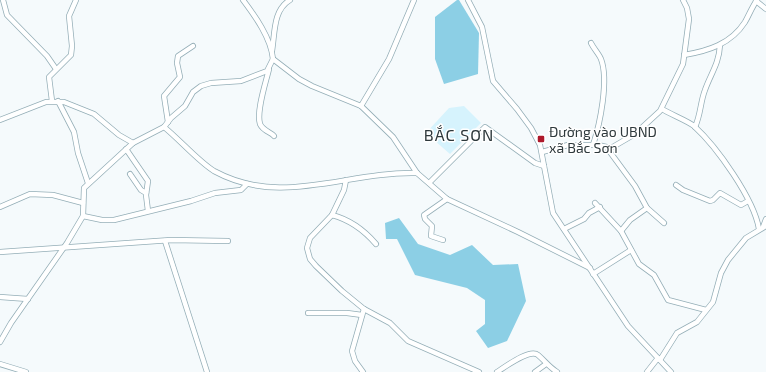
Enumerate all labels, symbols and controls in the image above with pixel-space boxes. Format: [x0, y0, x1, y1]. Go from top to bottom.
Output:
place label: Đường vào UBND xã Bắc Sơn [549, 123, 657, 156]
district label: BẮC SƠN [424, 124, 494, 144]
marker: Đường vào UBND xã Bắc Sơn [536, 134, 546, 144]

